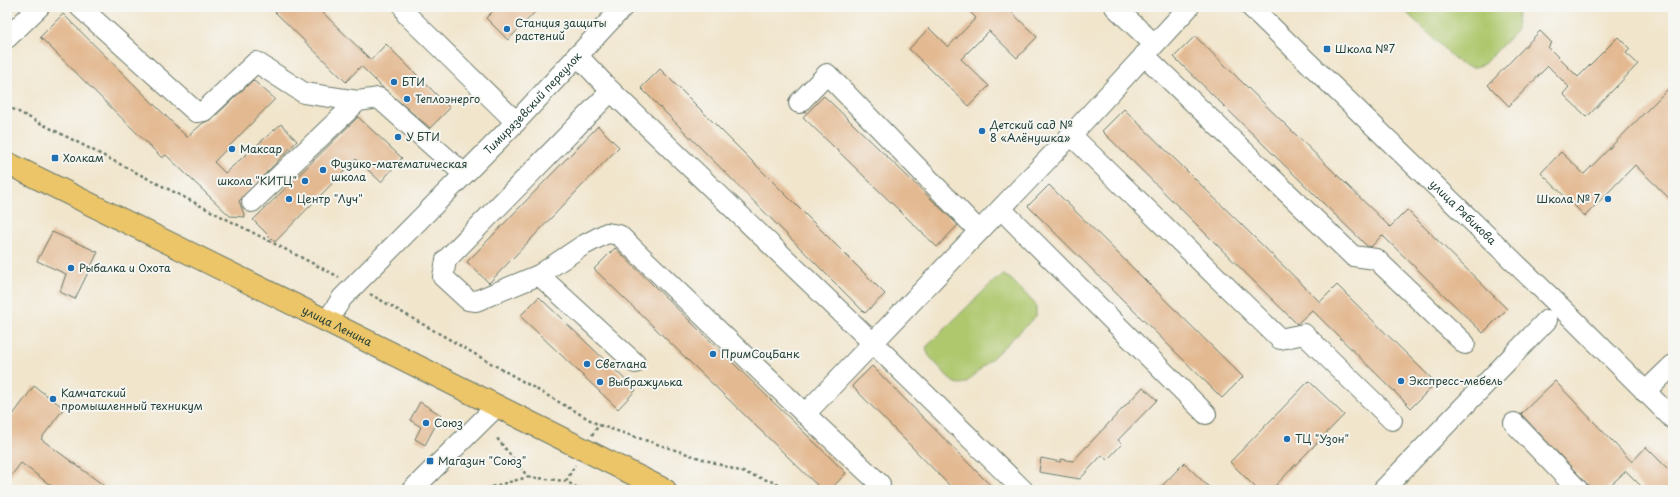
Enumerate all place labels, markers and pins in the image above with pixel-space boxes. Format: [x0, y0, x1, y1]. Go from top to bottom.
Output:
place label: Станция защиты растений [515, 14, 607, 44]
marker: Станция защиты растений [502, 24, 512, 34]
place label: Школа №7 [1335, 40, 1395, 57]
marker: Школа №7 [1322, 44, 1332, 54]
place label: БТИ [402, 73, 425, 90]
marker: БТИ [389, 77, 399, 87]
place label: Теплоэнерго [415, 90, 480, 107]
marker: Теплоэнерго [402, 94, 412, 104]
place label: Детский сад № 8 «Алёнушка» [989, 116, 1073, 146]
marker: Детский сад № 8 «Алёнушка» [977, 126, 987, 136]
place label: У БТИ [406, 128, 440, 145]
marker: У БТИ [393, 132, 403, 142]
place label: Максар [240, 140, 282, 157]
marker: Максар [227, 144, 237, 154]
place label: Холкам [63, 149, 104, 166]
marker: Холкам [50, 153, 60, 163]
place label: Физико-математическая школа [331, 155, 468, 185]
marker: Физико-математическая школа [318, 165, 328, 175]
place label: школа "КИТЦ" [217, 172, 297, 189]
marker: школа "КИТЦ" [300, 176, 310, 186]
place label: Центр "Луч" [297, 190, 363, 207]
place label: Школа № 7 [1536, 190, 1600, 207]
marker: Центр "Луч" [284, 194, 294, 204]
marker: Школа № 7 [1603, 194, 1613, 204]
place label: Рыбалка и Охота [79, 259, 171, 276]
marker: Рыбалка и Охота [66, 263, 76, 273]
place label: ПримСоцБанк [721, 345, 800, 362]
marker: ПримСоцБанк [708, 349, 718, 359]
place label: Светлана [595, 355, 647, 372]
marker: Светлана [582, 359, 592, 369]
place label: Экспресс-мебель [1409, 372, 1503, 389]
place label: Выбражулька [608, 373, 683, 390]
marker: Экспресс-мебель [1396, 376, 1406, 386]
marker: Выбражулька [595, 377, 605, 387]
place label: Камчатский промышленный техникум [61, 384, 203, 414]
marker: Камчатский промышленный техникум [48, 394, 58, 404]
place label: Союз [434, 414, 463, 431]
marker: Союз [421, 418, 431, 428]
place label: ТЦ "Узон" [1295, 430, 1349, 447]
marker: ТЦ "Узон" [1282, 434, 1292, 444]
place label: Магазин "Союз" [438, 452, 526, 469]
marker: Магазин "Союз" [425, 456, 435, 466]

